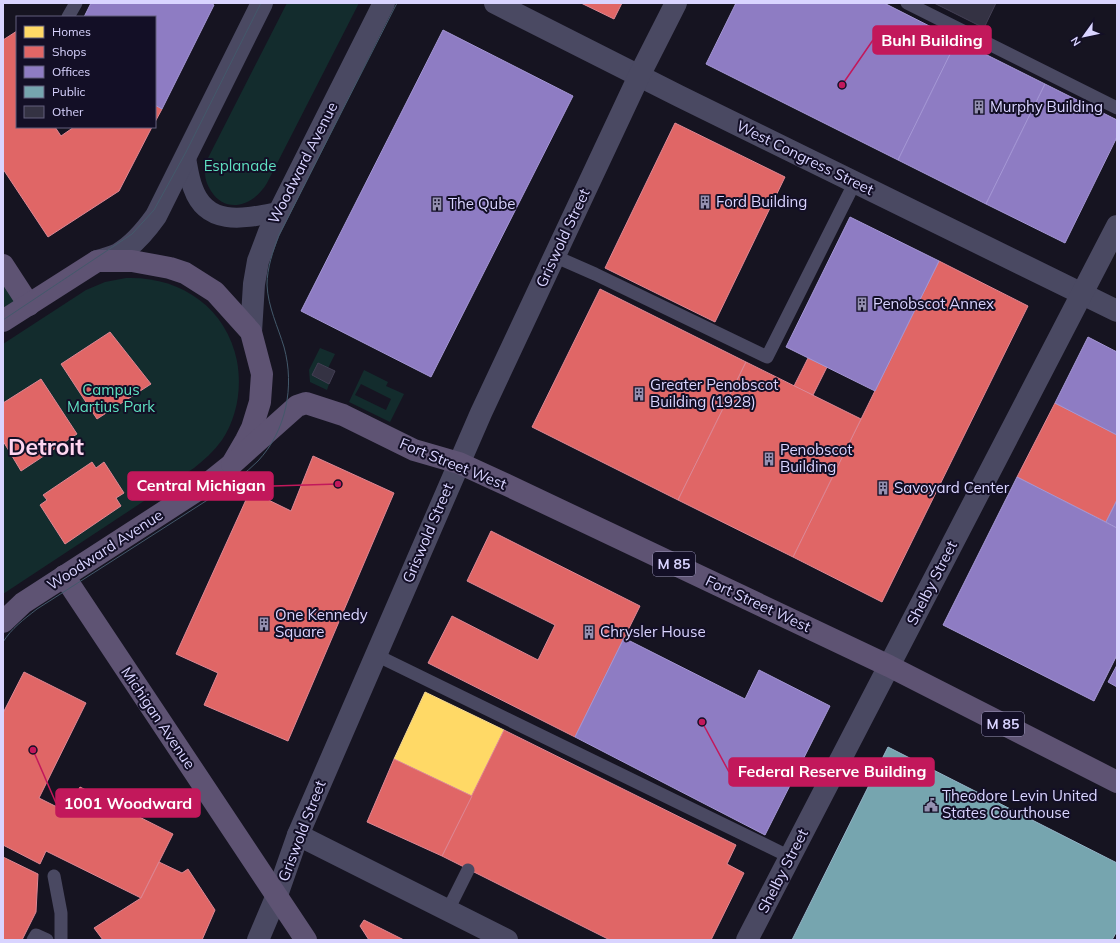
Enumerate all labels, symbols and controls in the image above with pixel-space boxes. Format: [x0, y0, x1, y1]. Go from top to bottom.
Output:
legend [16, 16, 156, 128]
north arrow [1064, 16, 1104, 56]
text: Homes [52, 24, 91, 39]
callout: Buhl Building [873, 26, 991, 54]
text: Buhl Building [881, 30, 983, 50]
text: N [1067, 34, 1084, 49]
text: Shops [52, 44, 87, 59]
text: Offices [52, 64, 90, 79]
text: Public [52, 84, 86, 99]
place label: Murphy Building [990, 97, 1103, 116]
street label: Woodward Avenue [264, 99, 342, 227]
building icon: Murphy Building [971, 99, 987, 115]
text: Other [52, 104, 84, 119]
street label: West Congress Street [733, 116, 877, 199]
park label: Esplanade [204, 156, 276, 175]
street label: Griswold Street [531, 185, 594, 290]
place label: Ford Building [716, 192, 807, 211]
place label: The Qube [448, 194, 515, 213]
building icon: Ford Building [697, 194, 713, 210]
building icon: The Qube [429, 196, 445, 212]
place label: Penobscot Annex [873, 294, 994, 313]
building icon: Penobscot Annex [854, 296, 870, 312]
place label: Greater Penobscot Building (1928) [650, 375, 779, 411]
park label: Campus Martius Park [67, 380, 155, 416]
building icon: Greater Penobscot Building (1928) [631, 386, 647, 402]
district label: Detroit [8, 432, 84, 461]
street label: Fort Street West [397, 433, 509, 494]
place label: Penobscot Building [780, 440, 852, 476]
building icon: Penobscot Building [761, 451, 777, 467]
callout: Central Michigan [128, 472, 273, 500]
text: Central Michigan [136, 475, 266, 495]
place label: Savoyard Center [894, 478, 1010, 497]
street label: Griswold Street [398, 480, 457, 586]
building icon: Savoyard Center [875, 480, 891, 496]
street label: Woodward Avenue [43, 505, 166, 594]
street label: Shelby Street [902, 537, 961, 628]
road number: M 85 [653, 552, 695, 576]
street label: Fort Street West [703, 571, 814, 636]
place label: One Kennedy Square [275, 605, 368, 641]
building icon: One Kennedy Square [256, 616, 272, 632]
place label: Chrysler House [600, 622, 706, 641]
building icon: Chrysler House [581, 624, 597, 640]
street label: Michigan Avenue [117, 663, 200, 772]
road number: M 85 [982, 712, 1024, 736]
callout: Federal Reserve Building [729, 758, 934, 786]
text: Federal Reserve Building [738, 761, 926, 781]
street label: Griswold Street [274, 778, 330, 884]
place label: Theodore Levin United States Courthouse [942, 786, 1098, 822]
callout: 1001 Woodward [56, 789, 200, 817]
text: 1001 Woodward [64, 793, 192, 813]
public building icon: Theodore Levin United States Courthouse [923, 797, 939, 813]
street label: Shelby Street [753, 825, 812, 916]

